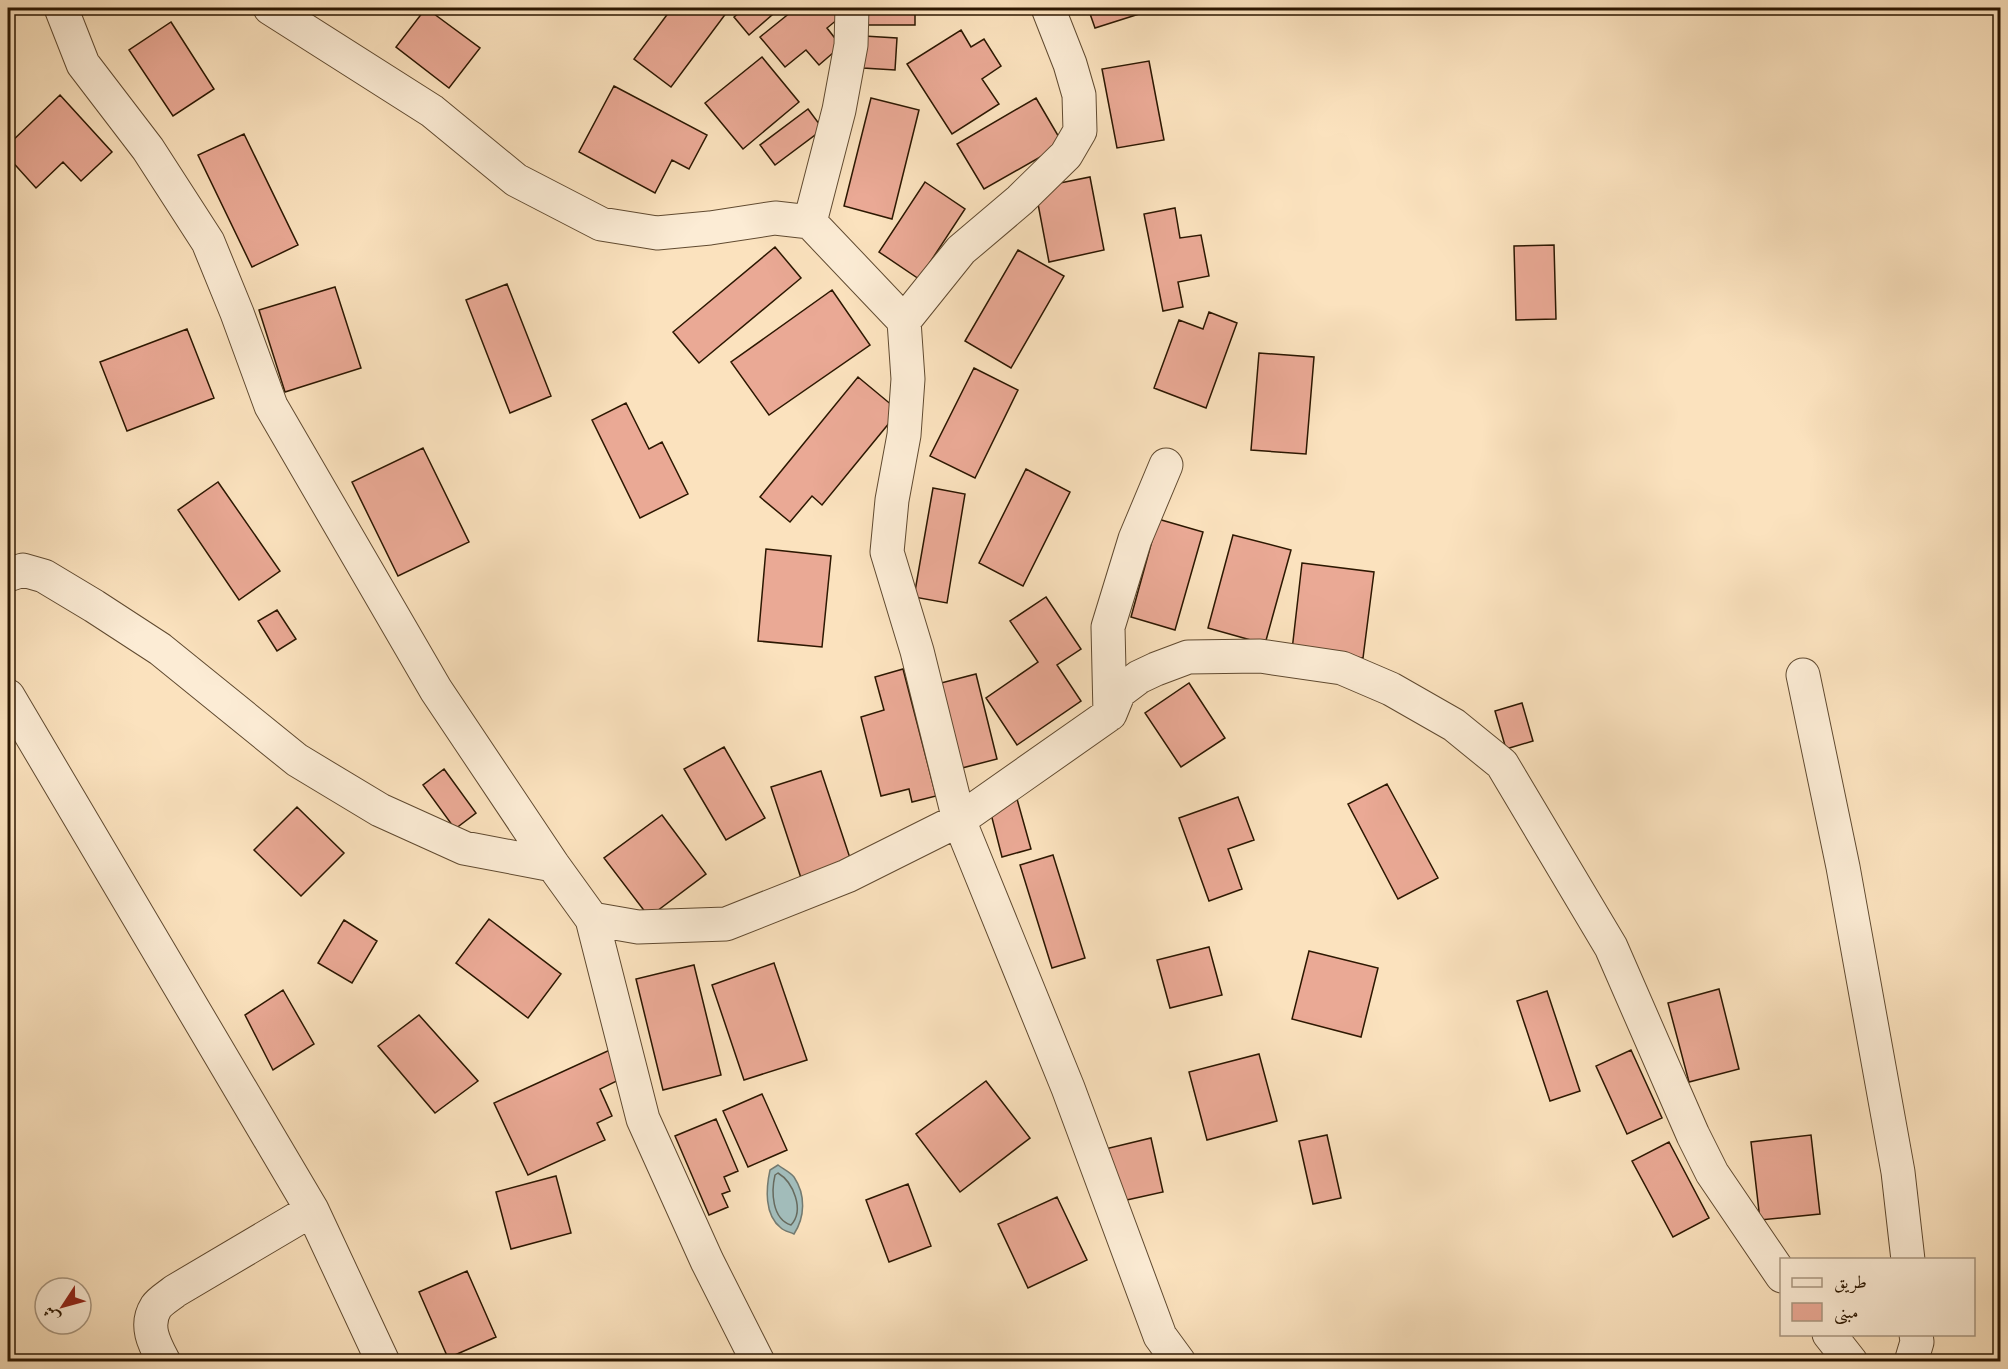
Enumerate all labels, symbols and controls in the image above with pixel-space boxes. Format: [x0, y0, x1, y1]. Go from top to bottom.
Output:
legend [1780, 1258, 1975, 1336]
text: طريق [1834, 1268, 1867, 1295]
north arrow [33, 1276, 93, 1336]
text: مبنى [1834, 1298, 1859, 1325]
text: ش [36, 1301, 65, 1328]

